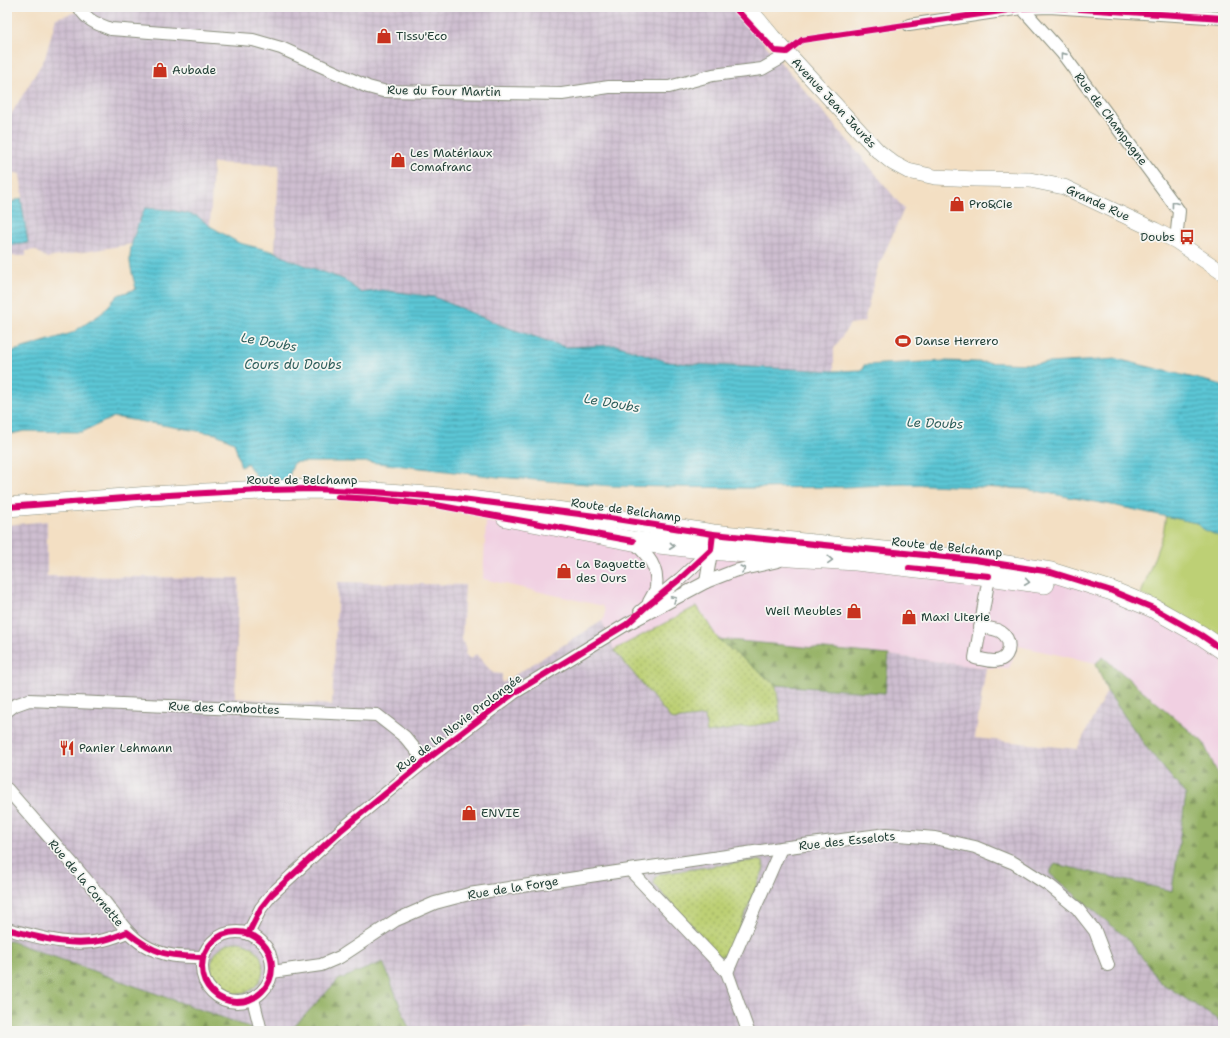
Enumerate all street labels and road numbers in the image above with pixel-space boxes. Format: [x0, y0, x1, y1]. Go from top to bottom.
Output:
street label: Avenue Jean Jaurès [788, 54, 880, 152]
street label: Rue de Champagne [1071, 69, 1151, 169]
street label: Rue du Four Martin [387, 82, 501, 100]
street label: Grande Rue [1063, 181, 1133, 225]
street label: Route de Belchamp [246, 472, 358, 488]
street label: Route de Belchamp [570, 494, 682, 526]
street label: Route de Belchamp [891, 533, 1003, 561]
street label: Rue de la Novie Prolongée [393, 670, 525, 776]
street label: Rue des Combottes [168, 698, 280, 718]
street label: Rue des Esselots [798, 828, 896, 854]
street label: Rue de la Cornette [45, 836, 127, 930]
street label: Rue de la Forge [466, 873, 560, 903]

